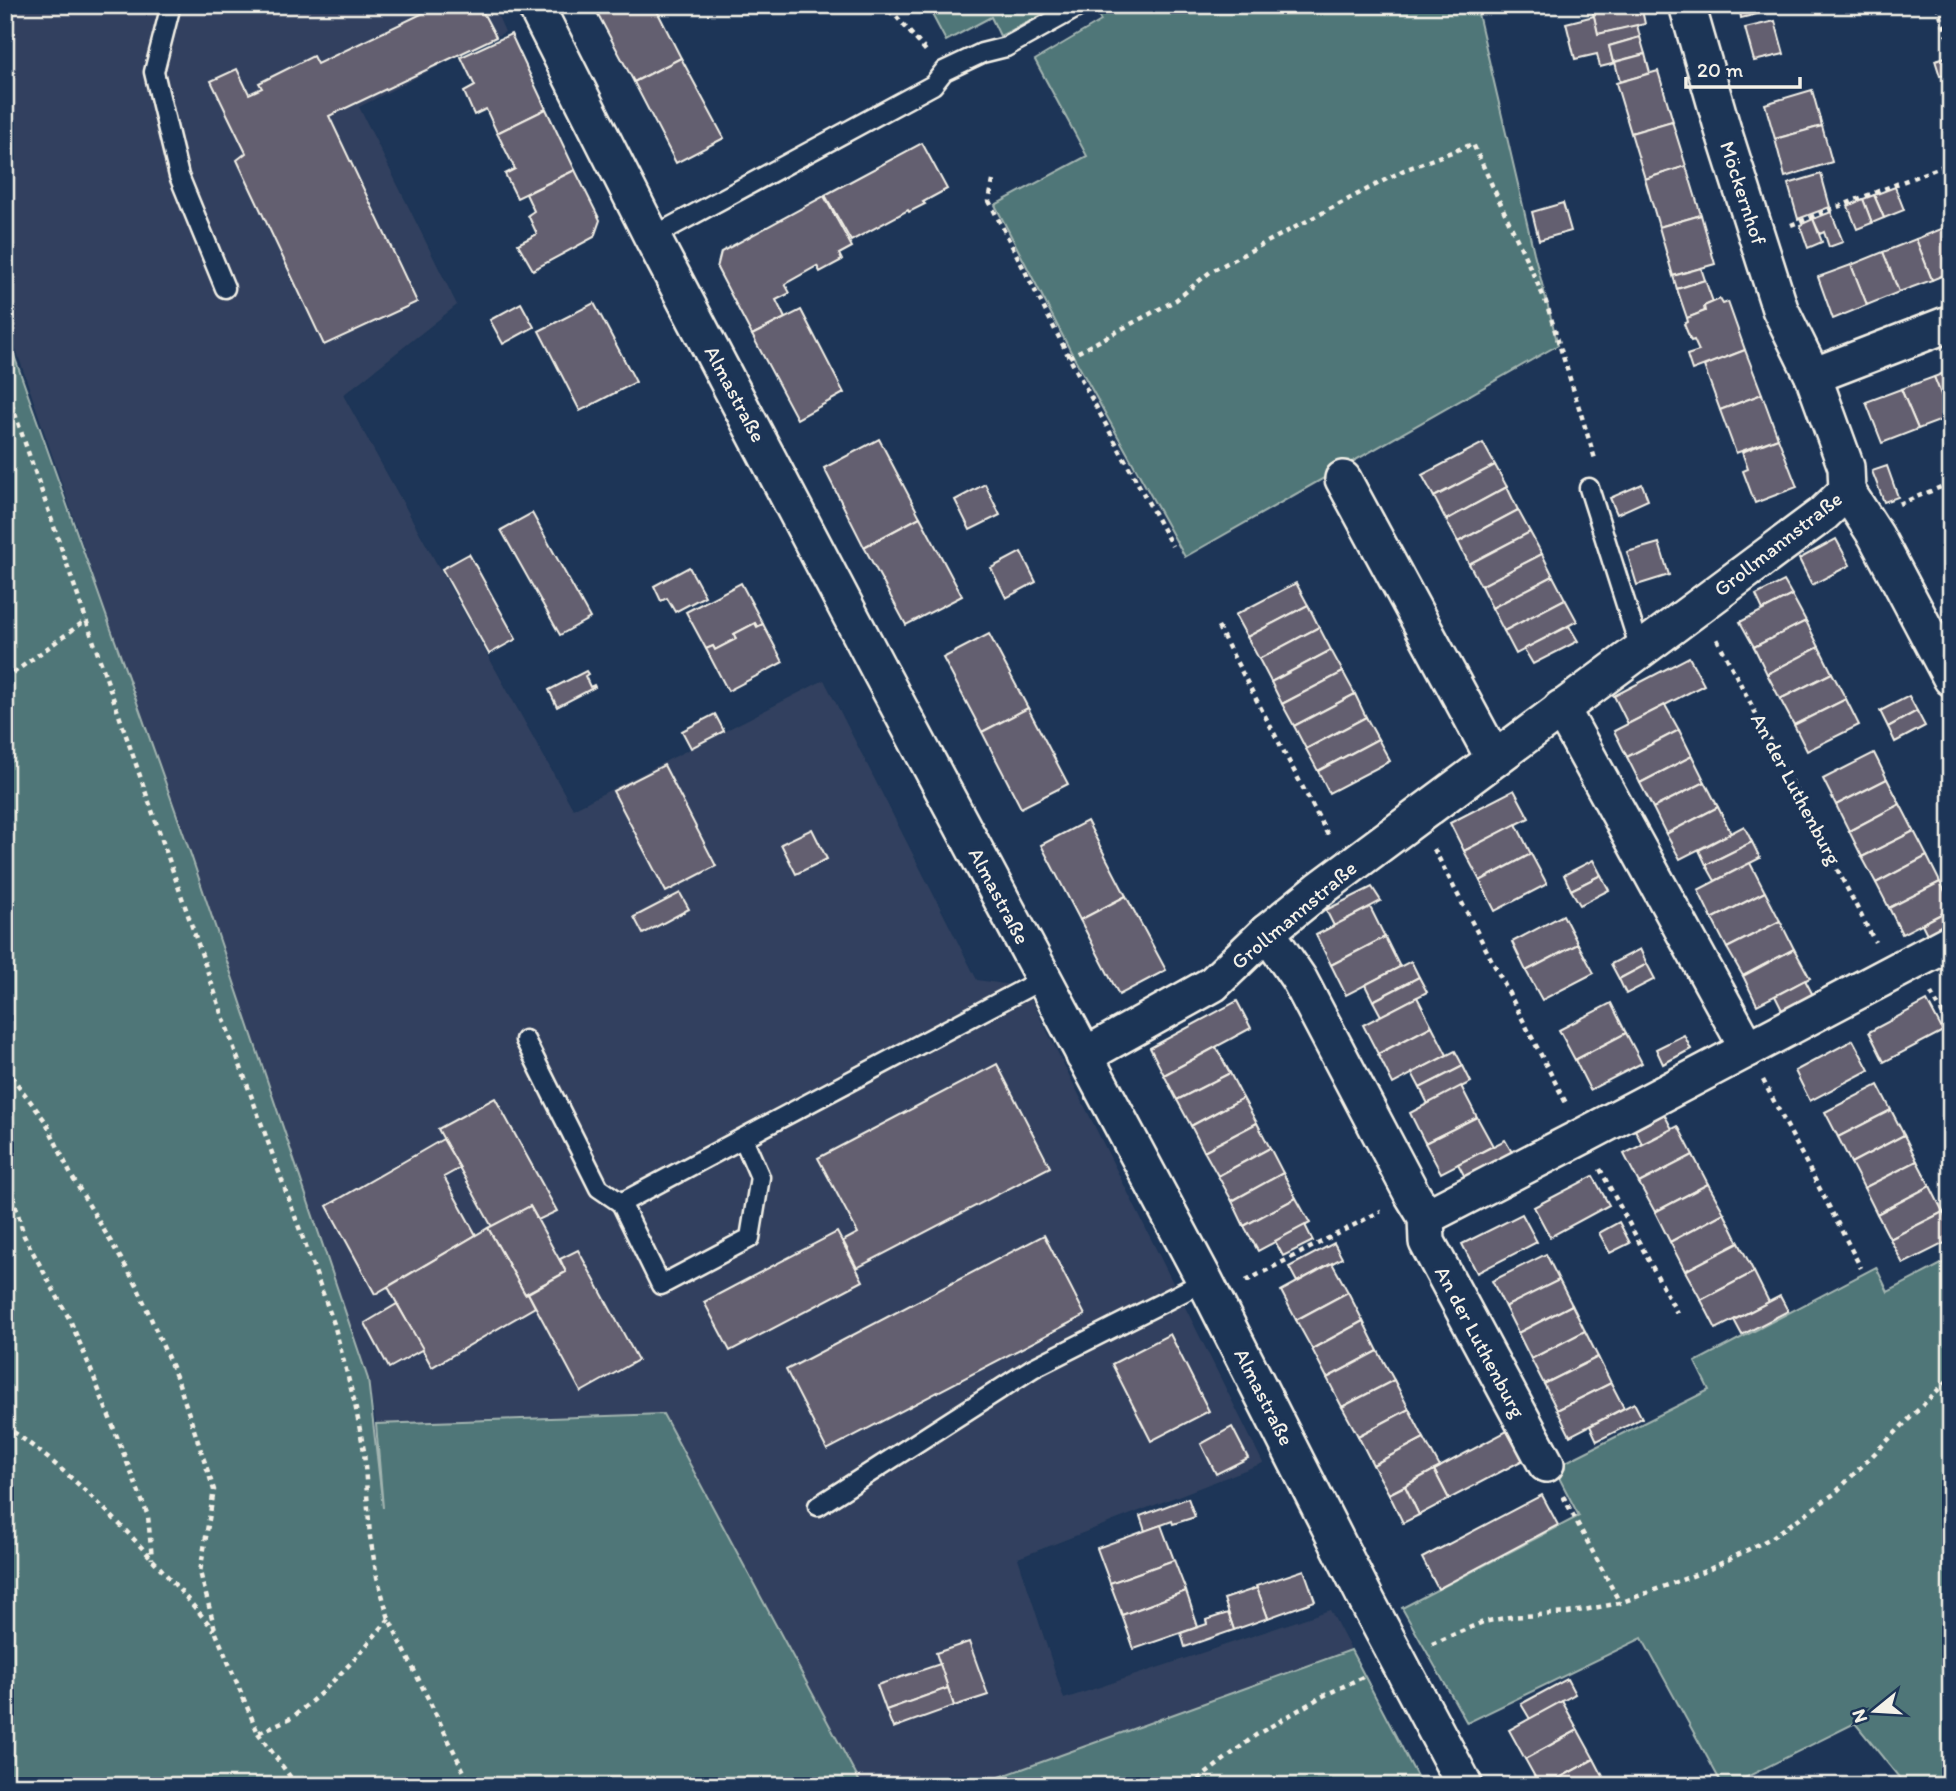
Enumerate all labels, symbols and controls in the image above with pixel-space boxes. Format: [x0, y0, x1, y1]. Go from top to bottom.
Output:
scale bar [1686, 46, 1800, 90]
text: 20 m [1697, 57, 1744, 82]
street label: Möckernhof [1715, 138, 1772, 248]
street label: Almastraße [700, 341, 771, 446]
street label: Grollmannstraße [1709, 486, 1847, 601]
street label: An der Luthenburg [1746, 709, 1847, 869]
street label: Almastraße [964, 843, 1035, 948]
street label: Grollmannstraße [1226, 855, 1361, 974]
street label: An der Luthenburg [1430, 1262, 1531, 1422]
street label: Almastraße [1229, 1344, 1300, 1450]
north arrow [1840, 1676, 1910, 1746]
text: N [1846, 1706, 1872, 1726]

